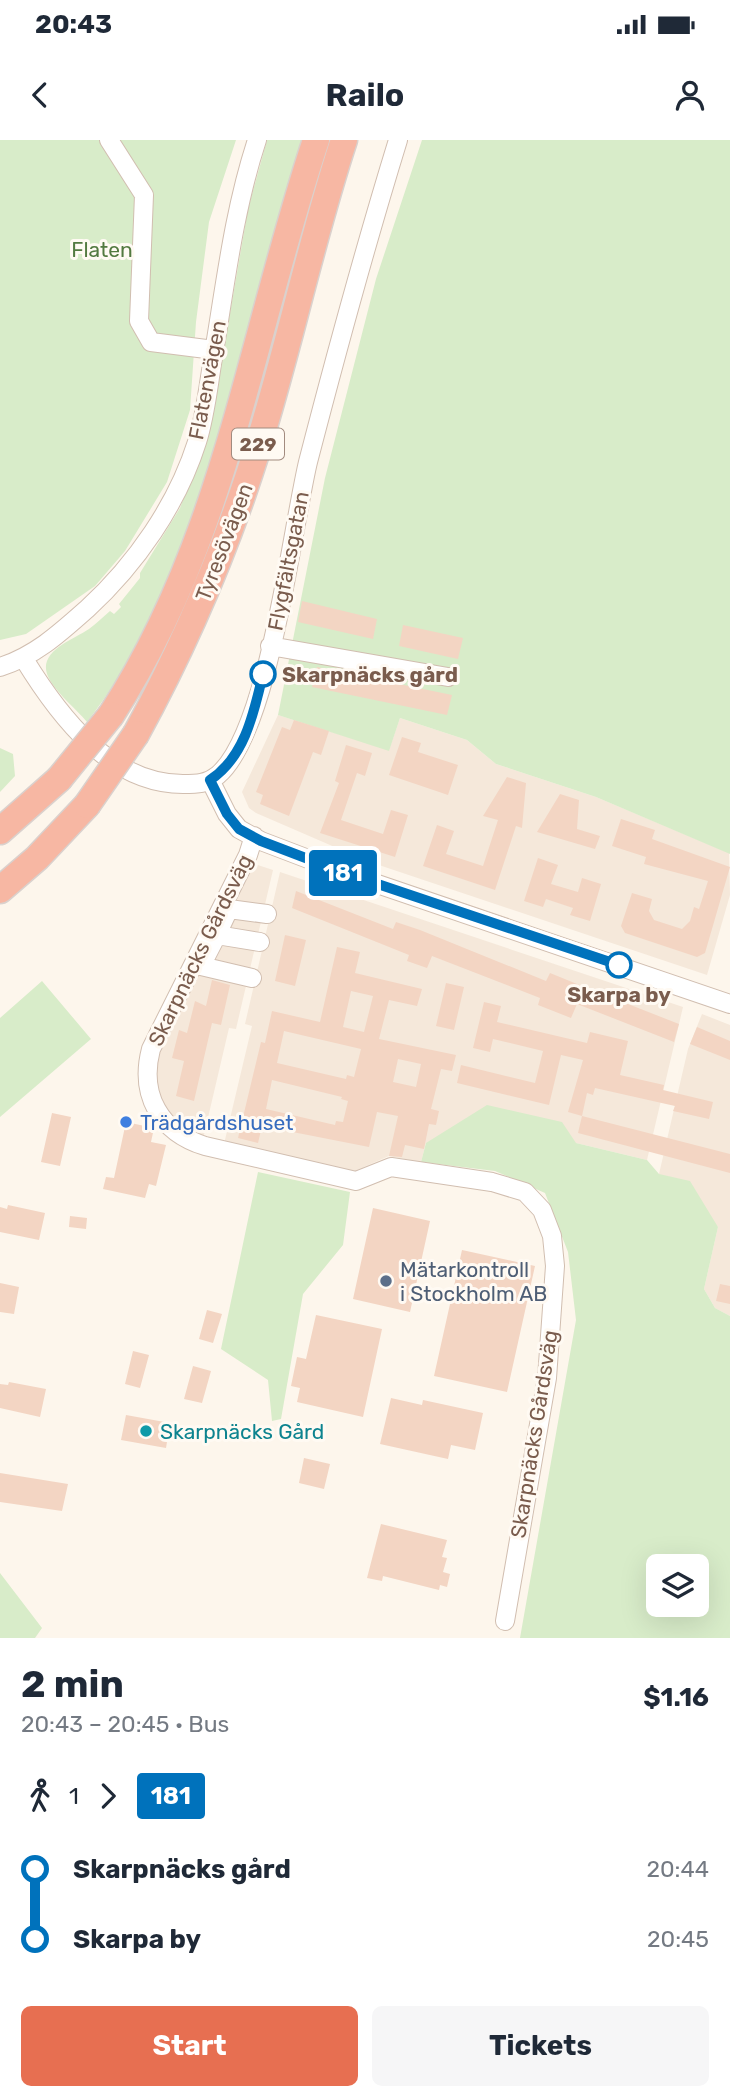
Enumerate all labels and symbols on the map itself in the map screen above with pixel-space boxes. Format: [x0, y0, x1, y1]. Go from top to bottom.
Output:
park label: Flaten [71, 237, 133, 262]
street label: Flatenvägen [183, 318, 231, 442]
road number: 229 [232, 428, 284, 460]
street label: Tyresövägen [190, 480, 258, 604]
street label: Flygfältsgatan [262, 489, 314, 633]
marker: Skarpnäcks gård [250, 661, 276, 687]
place label: Skarpnäcks gård [282, 662, 458, 687]
street label: Skarpnäcks Gårdsväg [143, 850, 257, 1050]
line badge: 181 [303, 850, 383, 896]
marker: Skarpa by [606, 952, 632, 978]
place label: Skarpa by [567, 982, 671, 1007]
place label: Trädgårdshuset [140, 1110, 293, 1135]
marker: Trädgårdshuset [118, 1114, 134, 1130]
place label: Mätarkontroll i Stockholm AB [400, 1257, 547, 1306]
marker: Mätarkontroll i Stockholm AB [378, 1273, 394, 1289]
street label: Skarpnäcks Gårdsväg [505, 1328, 563, 1540]
place label: Skarpnäcks Gård [160, 1419, 324, 1444]
marker: Skarpnäcks Gård [138, 1423, 154, 1439]

